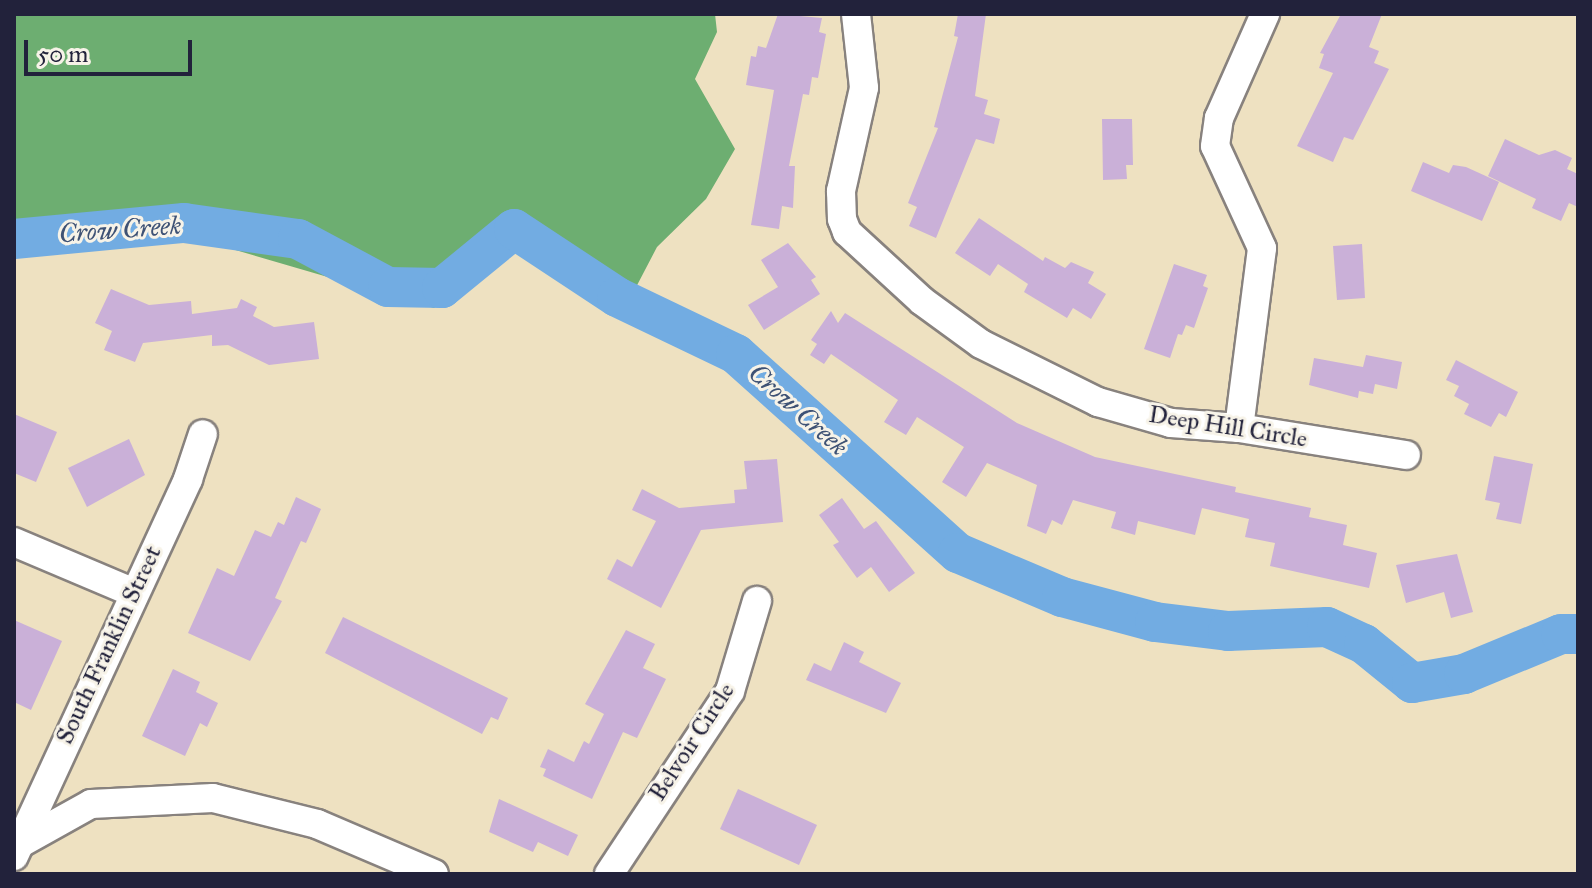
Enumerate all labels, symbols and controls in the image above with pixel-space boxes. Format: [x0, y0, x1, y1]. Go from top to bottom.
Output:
scale bar [28, 24, 196, 74]
text: 50 m [38, 39, 88, 69]
water label: Crow Creek [58, 210, 182, 250]
water label: Crow Creek [742, 357, 854, 463]
street label: Deep Hill Circle [1147, 400, 1309, 454]
street label: South Franklin Street [50, 541, 168, 749]
street label: Belvoir Circle [643, 678, 741, 806]

